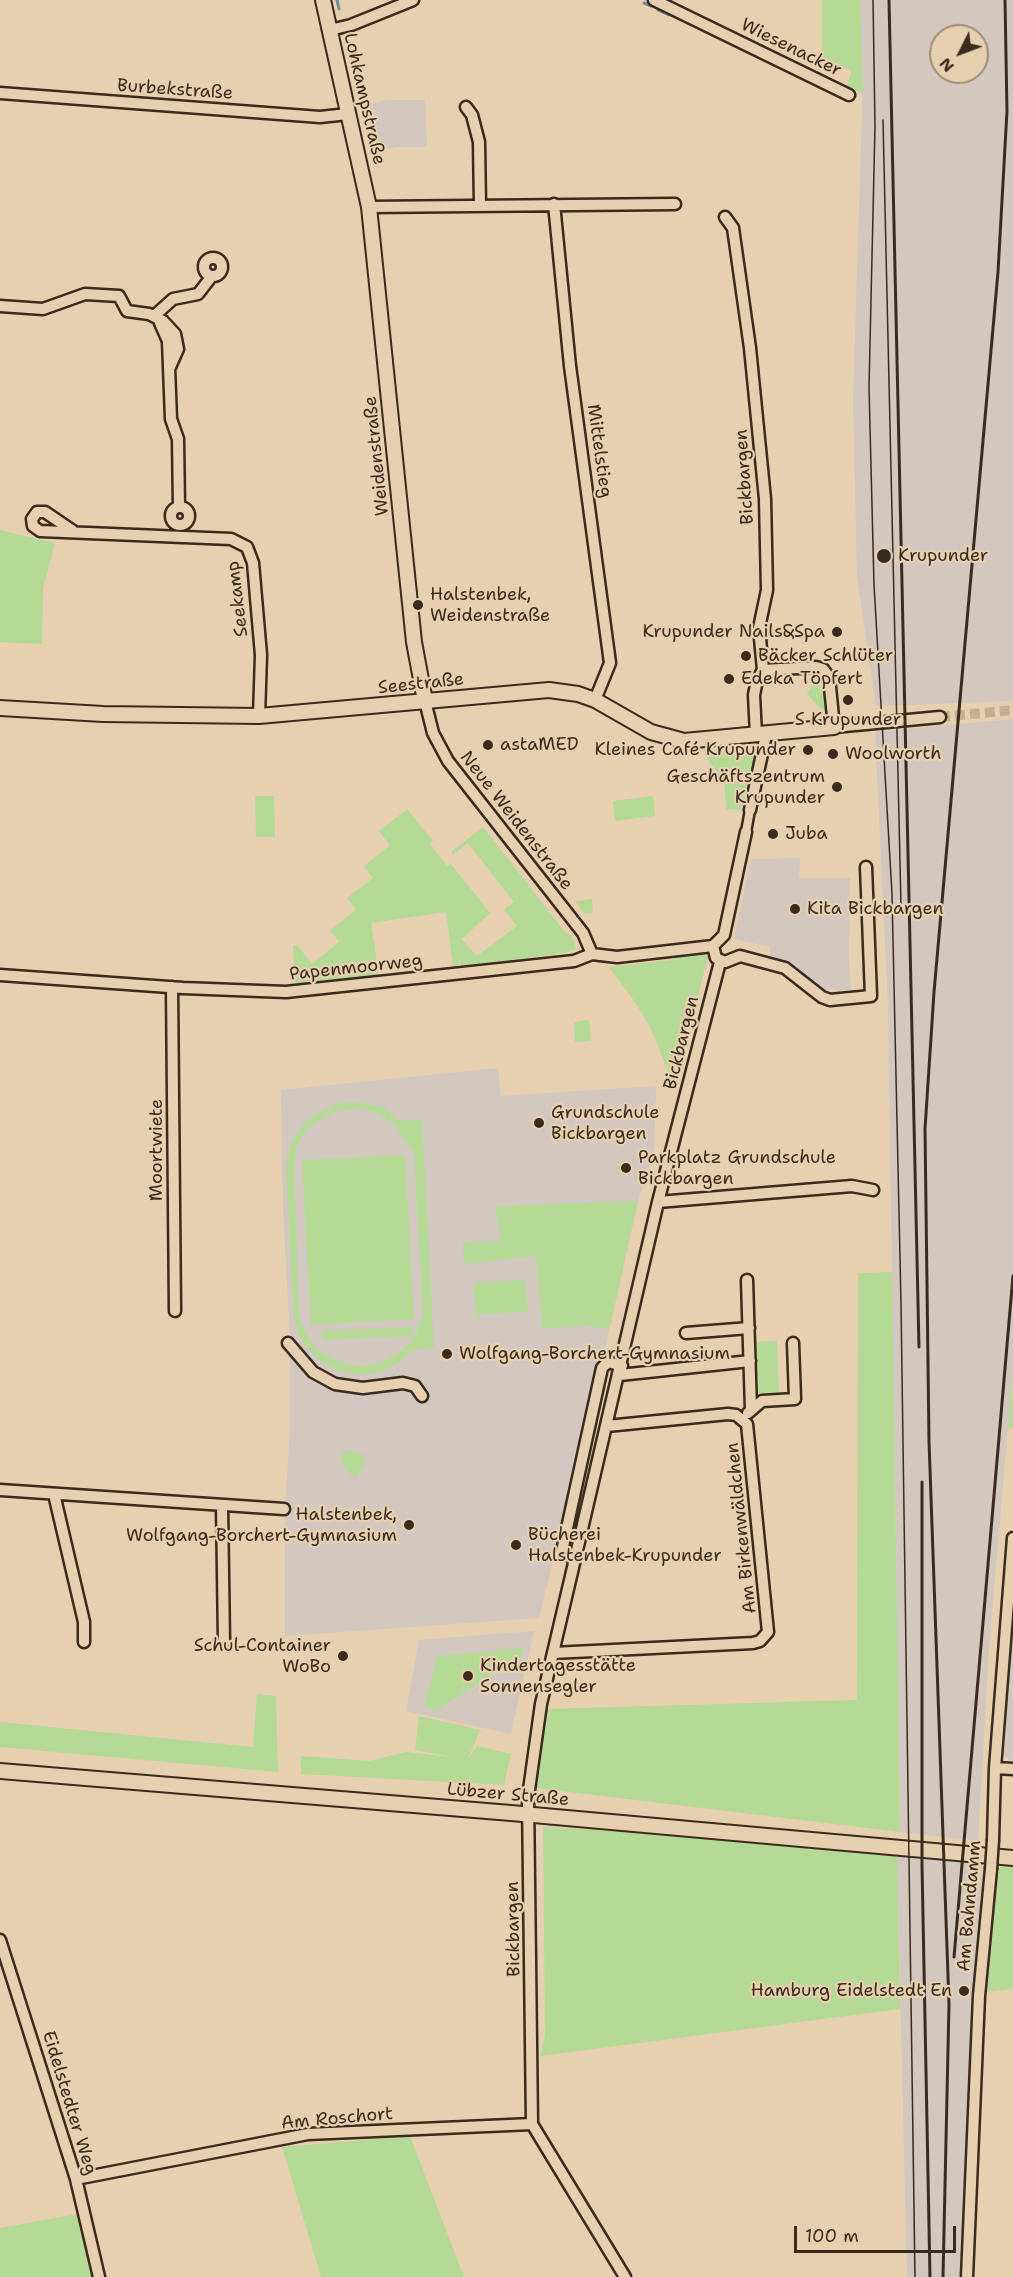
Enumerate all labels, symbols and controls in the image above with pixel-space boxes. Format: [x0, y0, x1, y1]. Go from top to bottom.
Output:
street label: Wiesenacker [737, 14, 845, 82]
north arrow [929, 24, 989, 84]
street label: Lohkampstraße [338, 31, 390, 167]
text: N [935, 53, 959, 77]
street label: Burbekstraße [116, 75, 234, 105]
street label: Weidenstraße [360, 395, 394, 517]
street label: Mittelstieg [582, 403, 616, 499]
street label: Bickbargen [731, 429, 759, 525]
place label: Krupunder [898, 545, 988, 567]
marker: Krupunder [875, 547, 893, 565]
street label: Seekamp [223, 560, 253, 638]
place label: Halstenbek, Weidenstraße [430, 584, 550, 626]
marker: Halstenbek, Weidenstraße [411, 598, 425, 612]
place label: Krupunder Nails&Spa [642, 621, 825, 643]
marker: Krupunder Nails&Spa [830, 625, 844, 639]
place label: Bäcker Schlüter [758, 645, 893, 667]
marker: Bäcker Schlüter [739, 649, 753, 663]
place label: Edeka Töpfert [741, 668, 863, 690]
street label: Seestraße [377, 669, 465, 699]
marker: Edeka Töpfert [722, 672, 736, 686]
marker: S Krupunder [841, 693, 855, 707]
place label: S Krupunder [795, 709, 901, 731]
place label: astaMED [500, 734, 579, 756]
marker: astaMED [481, 738, 495, 752]
place label: Kleines Café Krupunder [594, 739, 796, 761]
marker: Kleines Café Krupunder [801, 743, 815, 757]
place label: Woolworth [845, 743, 941, 765]
street label: Neue Weidenstraße [455, 747, 577, 895]
marker: Woolworth [826, 747, 840, 761]
place label: Geschäftszentrum Krupunder [667, 766, 825, 808]
marker: Geschäftszentrum Krupunder [830, 780, 844, 794]
place label: Juba [785, 823, 828, 845]
marker: Juba [766, 827, 780, 841]
place label: Kita Bickbargen [807, 898, 943, 920]
marker: Kita Bickbargen [788, 902, 802, 916]
street label: Papenmoorweg [288, 950, 424, 986]
street label: Bickbargen [660, 994, 704, 1092]
street label: Moortwiete [146, 1099, 168, 1201]
place label: Grundschule Bickbargen [551, 1102, 660, 1144]
marker: Grundschule Bickbargen [532, 1116, 546, 1130]
place label: Parkplatz Grundschule Bickbargen [638, 1147, 836, 1190]
marker: Parkplatz Grundschule Bickbargen [619, 1161, 633, 1175]
place label: Wolfgang-Borchert-Gymnasium [459, 1343, 730, 1365]
marker: Wolfgang-Borchert-Gymnasium [440, 1347, 454, 1361]
street label: Am Birkenwäldchen [722, 1441, 762, 1615]
place label: Halstenbek, Wolfgang-Borchert-Gymnasium [126, 1504, 397, 1546]
marker: Halstenbek, Wolfgang-Borchert-Gymnasium [402, 1518, 416, 1532]
place label: Bücherei Halstenbek-Krupunder [528, 1524, 722, 1567]
marker: Bücherei Halstenbek-Krupunder [509, 1538, 523, 1552]
place label: Schul-Container WoBo [194, 1635, 331, 1678]
marker: Schul-Container WoBo [336, 1649, 350, 1663]
place label: Kindertagesstätte Sonnensegler [480, 1655, 636, 1698]
marker: Kindertagesstätte Sonnensegler [461, 1669, 475, 1683]
street label: Lübzer Straße [446, 1779, 570, 1811]
street label: Am Bahndamm [953, 1839, 987, 1973]
street label: Bickbargen [502, 1881, 526, 1977]
place label: Hamburg Eidelstedt En [751, 1980, 952, 2002]
marker: Hamburg Eidelstedt En [957, 1984, 971, 1998]
street label: Eidelstedter Weg [37, 2028, 101, 2178]
street label: Am Roschort [280, 2103, 394, 2135]
scale bar [797, 2214, 959, 2252]
text: 100 m [805, 2224, 859, 2248]

